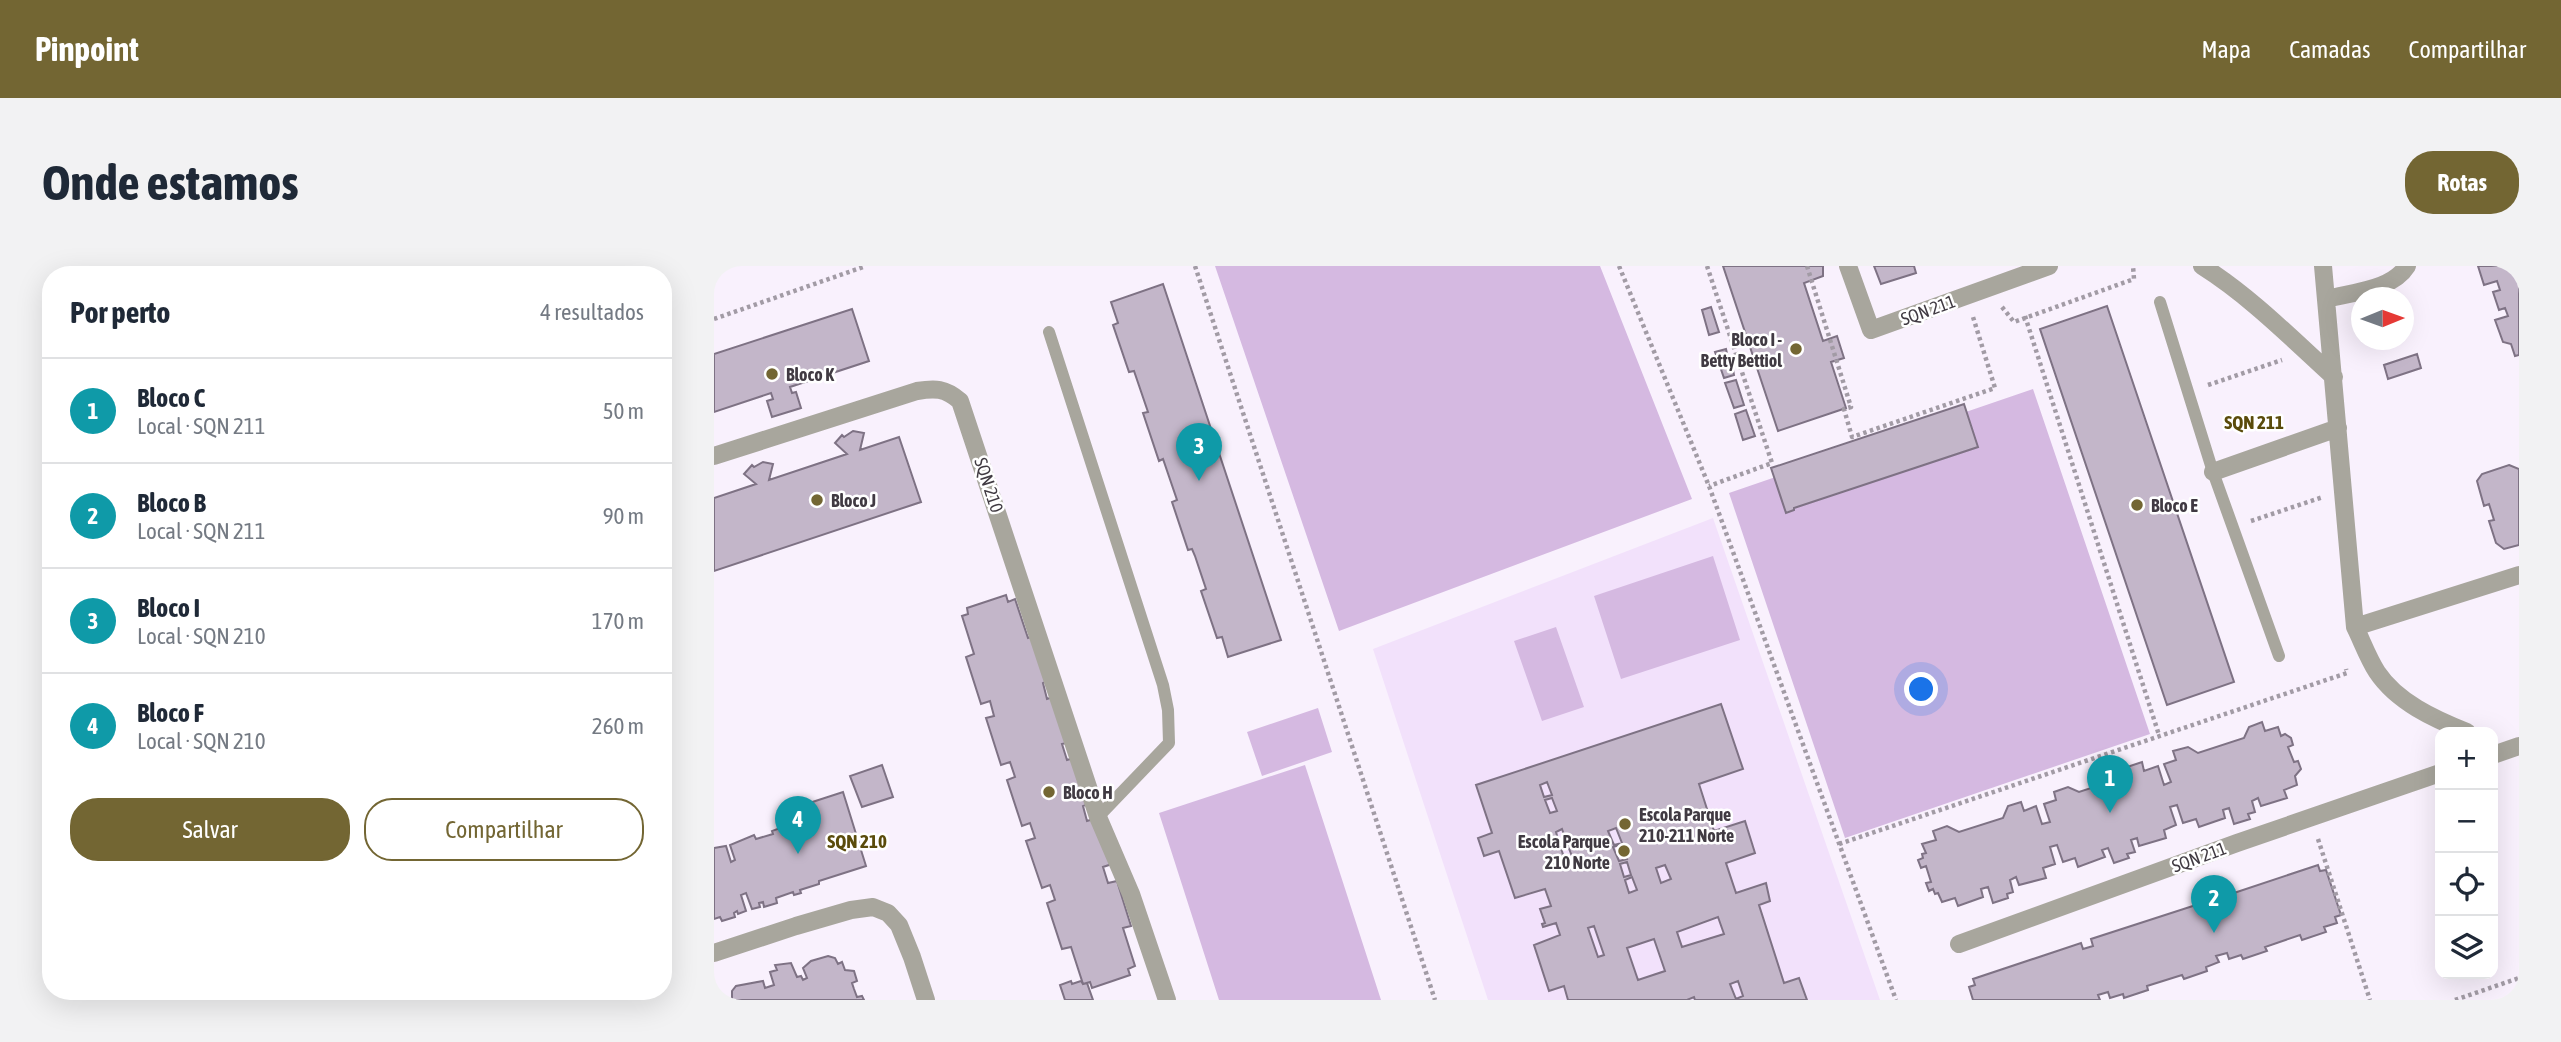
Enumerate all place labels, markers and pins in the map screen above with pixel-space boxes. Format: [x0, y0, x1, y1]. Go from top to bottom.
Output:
place label: Bloco I - Betty Bettiol [1701, 329, 1782, 371]
marker: Bloco I - Betty Bettiol [1788, 341, 1804, 357]
place label: Bloco K [786, 364, 834, 385]
marker: Bloco K [764, 366, 780, 382]
pin: 3 [1176, 423, 1222, 481]
place label: Bloco J [831, 490, 876, 511]
marker: Bloco J [809, 492, 825, 508]
place label: Bloco E [2151, 495, 2198, 516]
marker: Bloco E [2129, 497, 2145, 513]
pin: 1 [2087, 755, 2133, 813]
place label: Bloco H [1063, 782, 1113, 803]
marker: Bloco H [1041, 784, 1057, 800]
pin: 4 [775, 796, 821, 854]
place label: Escola Parque 210-211 Norte [1639, 804, 1734, 846]
marker: Escola Parque 210-211 Norte [1617, 816, 1633, 832]
place label: Escola Parque 210 Norte [1518, 831, 1610, 873]
marker: Escola Parque 210 Norte [1616, 843, 1632, 859]
pin: 2 [2191, 875, 2237, 933]

